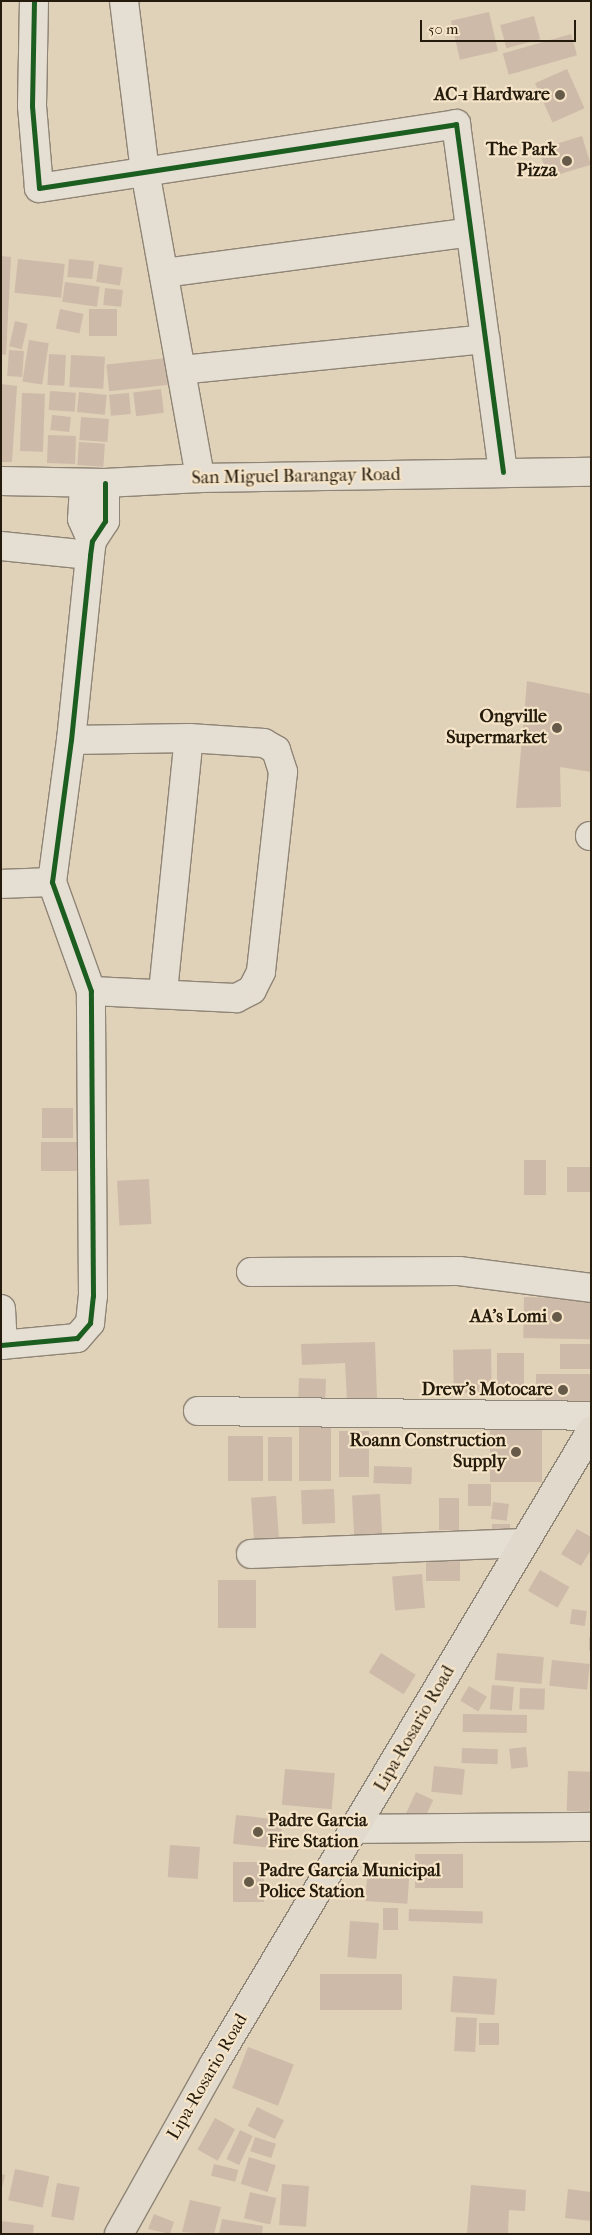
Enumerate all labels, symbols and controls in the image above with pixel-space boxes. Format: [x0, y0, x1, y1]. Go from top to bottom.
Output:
scale bar [422, 10, 578, 42]
text: 50 m [428, 20, 458, 38]
place label: AC-1 Hardware [434, 84, 550, 106]
marker: AC-1 Hardware [554, 89, 566, 101]
place label: The Park Pizza [486, 140, 557, 182]
marker: The Park Pizza [561, 155, 573, 167]
street label: San Miguel Barangay Road [191, 464, 401, 490]
place label: Ongville Supermarket [446, 707, 547, 750]
marker: Ongville Supermarket [551, 722, 563, 734]
place label: AA's Lomi [470, 1306, 547, 1328]
marker: AA's Lomi [551, 1311, 563, 1323]
place label: Drew's Motocare [422, 1379, 553, 1401]
marker: Drew's Motocare [557, 1384, 569, 1396]
place label: Roann Construction Supply [349, 1431, 506, 1474]
marker: Roann Construction Supply [510, 1446, 522, 1458]
street label: Lipa-Rosario Road [370, 1662, 460, 1796]
place label: Padre Garcia Fire Station [268, 1811, 367, 1854]
marker: Padre Garcia Fire Station [252, 1826, 264, 1838]
place label: Padre Garcia Municipal Police Station [259, 1861, 441, 1904]
marker: Padre Garcia Municipal Police Station [243, 1876, 255, 1888]
street label: Lipa-Rosario Road [163, 2010, 253, 2144]

